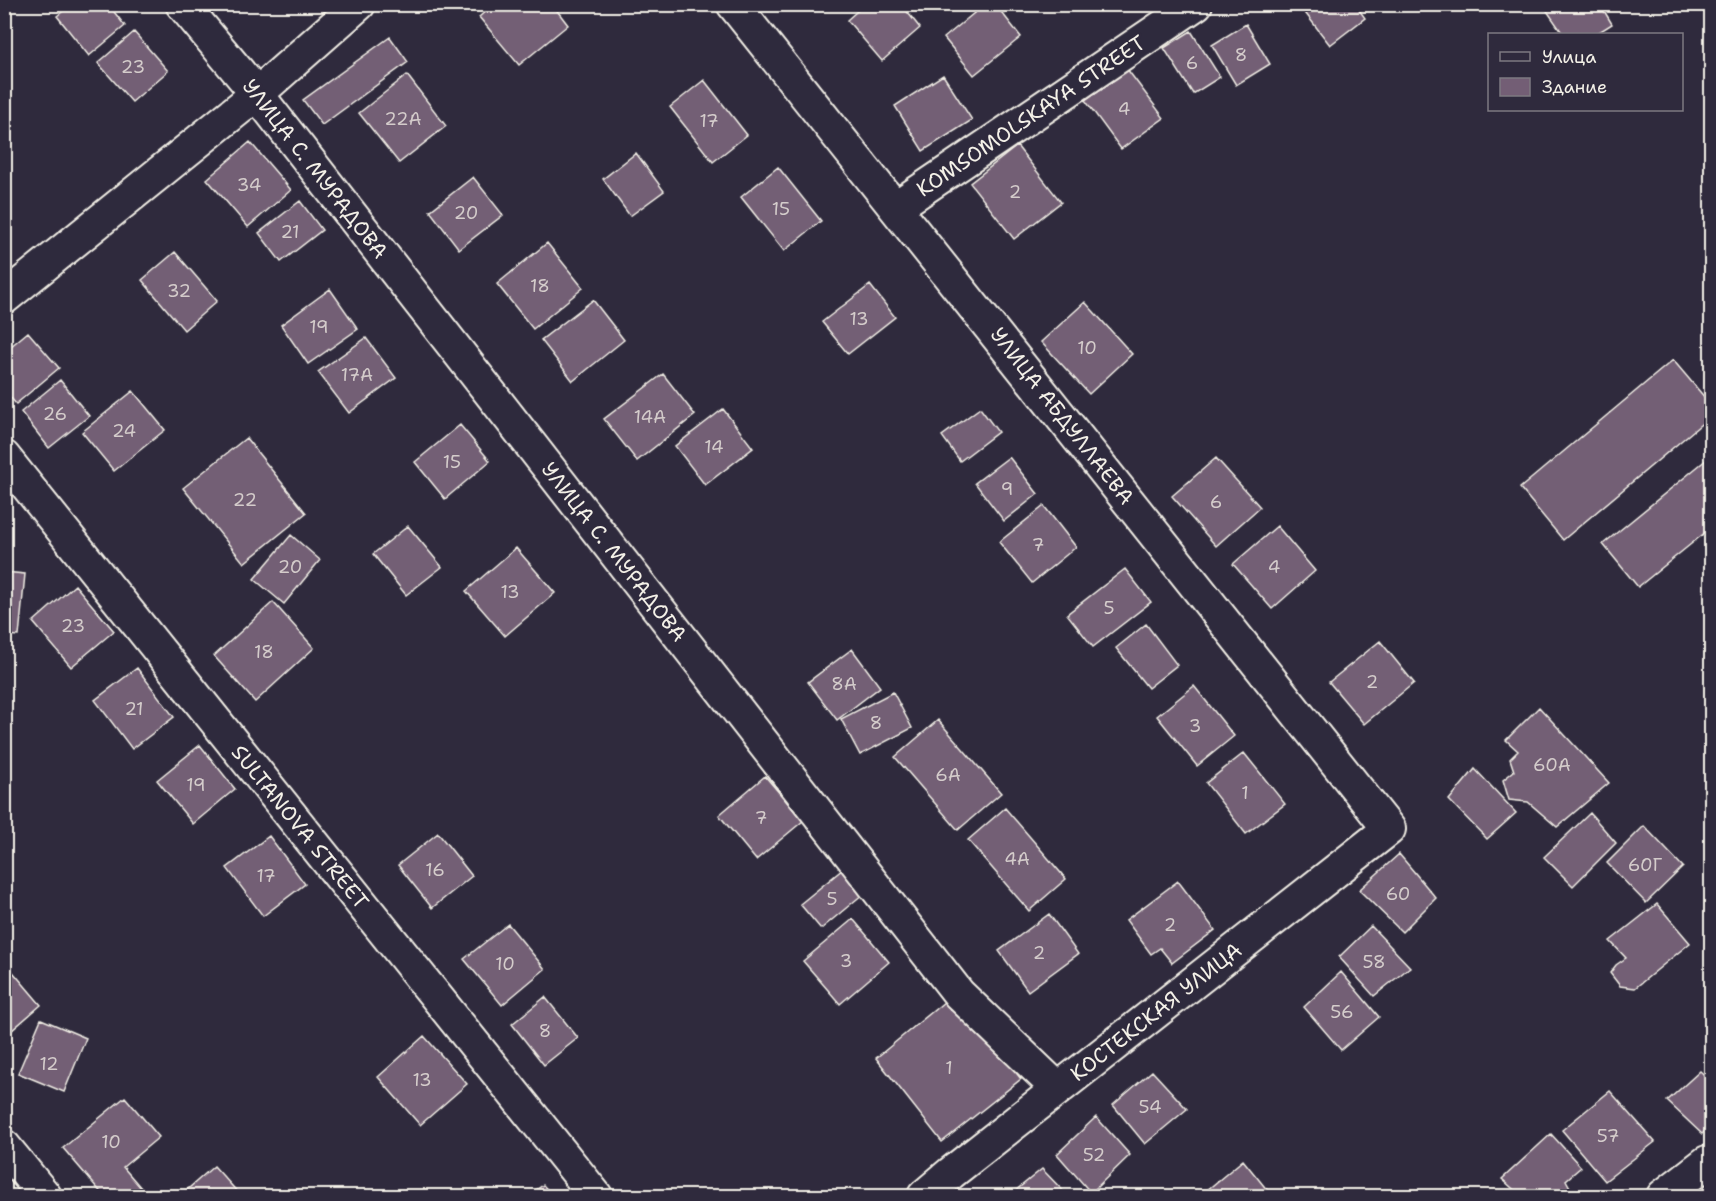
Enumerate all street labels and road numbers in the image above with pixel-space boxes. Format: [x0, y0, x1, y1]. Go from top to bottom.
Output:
street label: KOMSOMOLSKAYA STREET [911, 29, 1151, 203]
street label: УЛИЦА С. МУРАДОВА [236, 73, 394, 265]
street label: УЛИЦА АБДУЛЛАЕВА [984, 322, 1140, 510]
street label: УЛИЦА С. МУРАДОВА [535, 456, 693, 648]
street label: SULTANOVA STREET [225, 739, 375, 915]
street label: КОСТЕКСКАЯ УЛИЦА [1065, 936, 1247, 1088]

